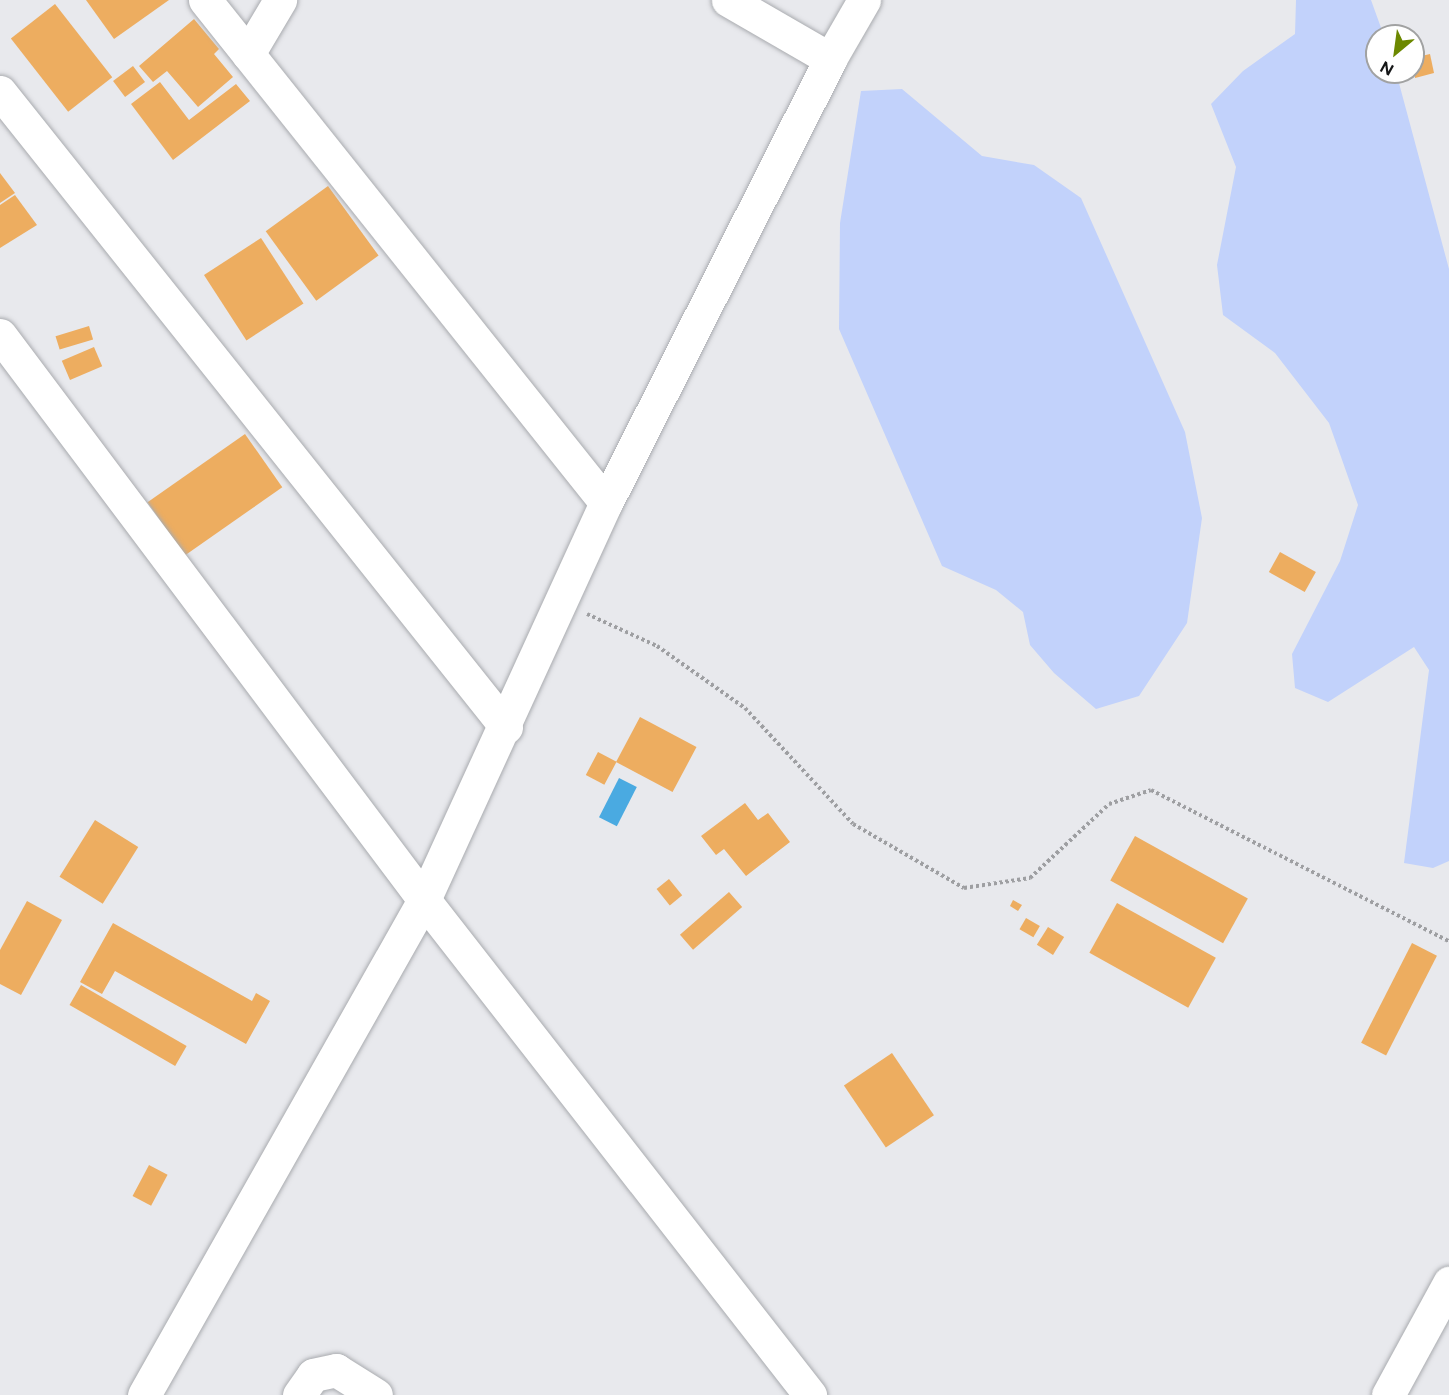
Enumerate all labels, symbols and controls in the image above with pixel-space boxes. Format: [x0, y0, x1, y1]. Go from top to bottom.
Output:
north arrow [1365, 24, 1425, 84]
text: N [1377, 57, 1397, 80]

